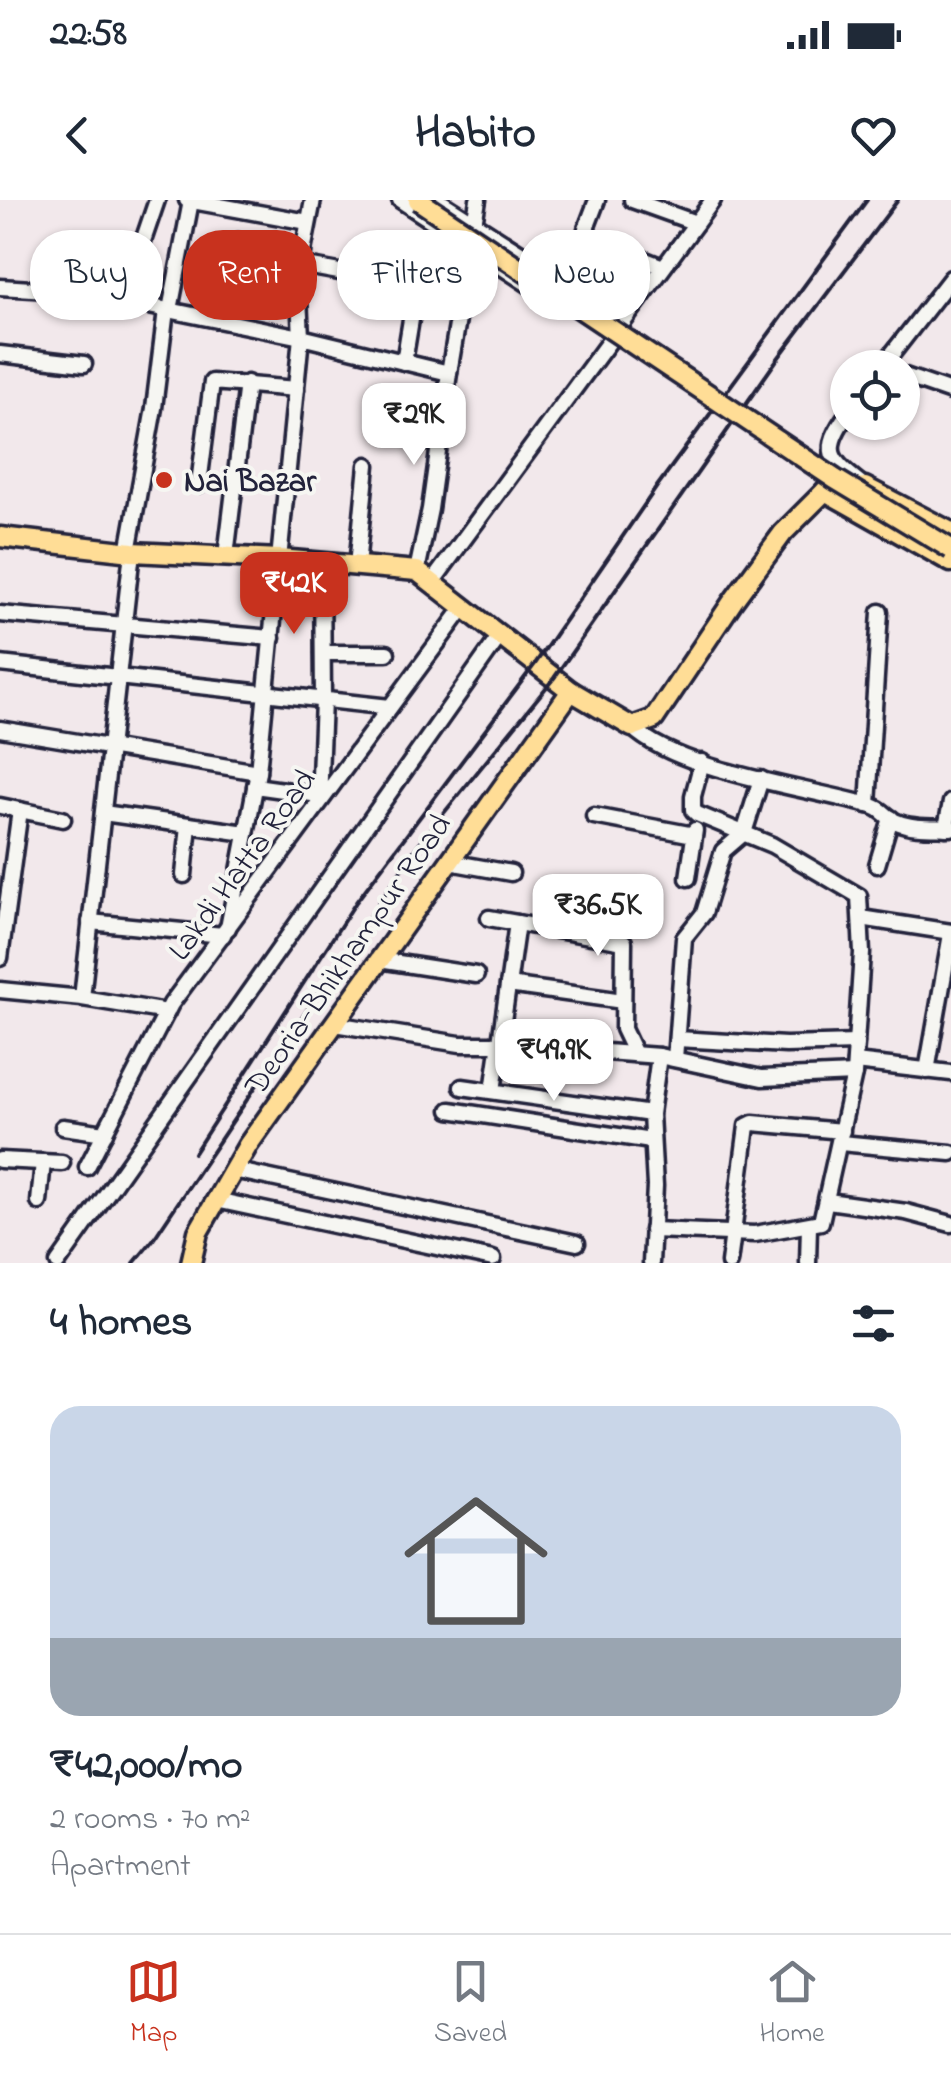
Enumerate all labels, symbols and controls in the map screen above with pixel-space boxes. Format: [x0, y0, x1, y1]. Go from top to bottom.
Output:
text: 22:58 [50, 7, 127, 63]
text: Habito [415, 102, 536, 168]
icon: back [50, 108, 105, 163]
icon: heart [846, 108, 901, 163]
chip: Buy [30, 230, 163, 320]
chip: Rent [183, 230, 317, 320]
chip: Filters [337, 230, 498, 320]
chip: New [518, 230, 650, 320]
map controls [830, 350, 920, 440]
button: locate [830, 350, 920, 440]
pin: ₹29K [355, 383, 473, 468]
text: ₹29K [384, 392, 444, 439]
place label: Nai Bazar [184, 460, 317, 507]
marker: Nai Bazar [153, 469, 175, 491]
pin: ₹42K [235, 552, 353, 637]
text: ₹42K [262, 561, 326, 608]
street label: Lakdi Hatta Road [158, 760, 330, 972]
street label: Deoria-Bhikhampur Road [234, 806, 465, 1107]
pin: ₹36.5K [517, 874, 679, 959]
text: ₹36.5K [555, 883, 641, 930]
pin: ₹49.9K [473, 1019, 635, 1104]
text: ₹49.9K [517, 1028, 591, 1075]
text: 4 homes [50, 1293, 192, 1354]
icon: filters [846, 1296, 901, 1351]
icon: home [386, 1471, 566, 1651]
text: ₹42,000/mo [50, 1736, 243, 1797]
text: 2 rooms · 70 m² [50, 1797, 250, 1844]
text: Apartment [50, 1844, 191, 1891]
tab: Map [126, 1954, 181, 2055]
tab: Saved [434, 1954, 507, 2055]
tab: Home [760, 1954, 825, 2055]

